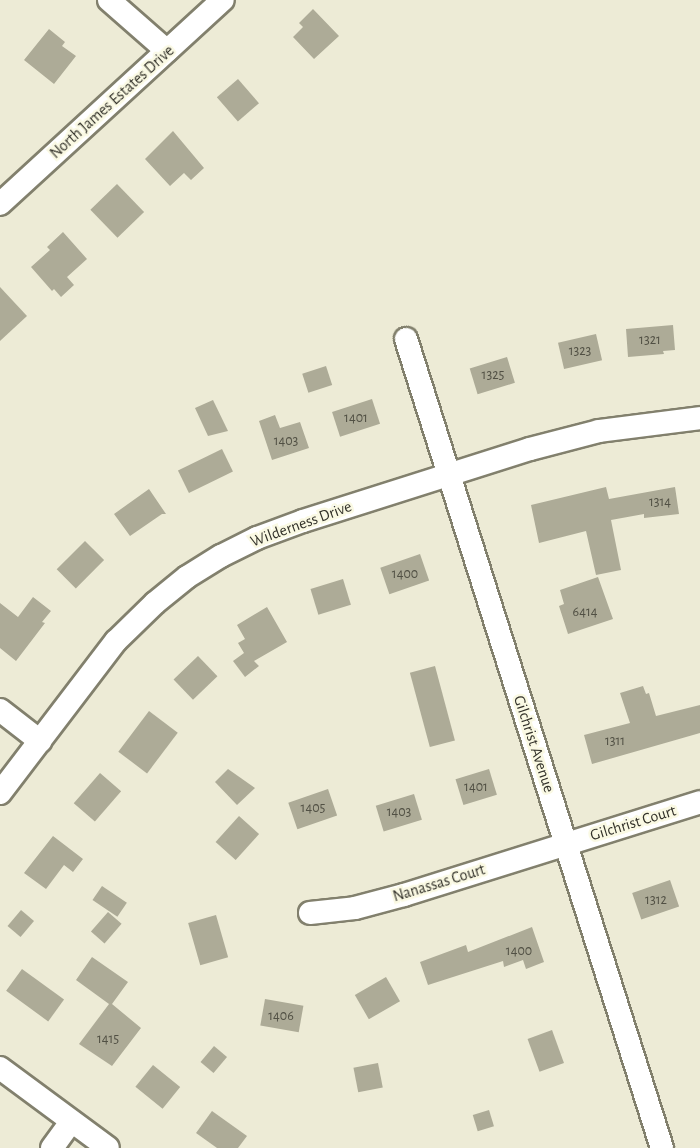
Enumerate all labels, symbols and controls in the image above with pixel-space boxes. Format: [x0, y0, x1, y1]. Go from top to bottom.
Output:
street label: North James Estates Drive [46, 41, 178, 163]
house number: 1321 [639, 332, 661, 348]
house number: 1323 [569, 343, 591, 359]
house number: 1325 [482, 367, 504, 383]
house number: 1401 [344, 410, 368, 426]
house number: 1403 [274, 433, 298, 449]
house number: 1314 [649, 494, 671, 510]
street label: Wilderness Drive [248, 497, 354, 551]
house number: 1400 [392, 566, 418, 582]
house number: 6414 [573, 604, 597, 620]
street label: Gilchrist Avenue [509, 693, 559, 795]
house number: 1311 [605, 733, 625, 749]
house number: 1401 [464, 779, 488, 795]
house number: 1405 [301, 800, 325, 816]
street label: Gilchrist Court [588, 801, 678, 845]
house number: 1403 [387, 804, 411, 820]
street label: Nanassas Court [391, 860, 487, 906]
house number: 1312 [645, 892, 667, 908]
house number: 1400 [506, 943, 532, 959]
house number: 1406 [268, 1008, 294, 1024]
house number: 1415 [97, 1031, 119, 1047]

